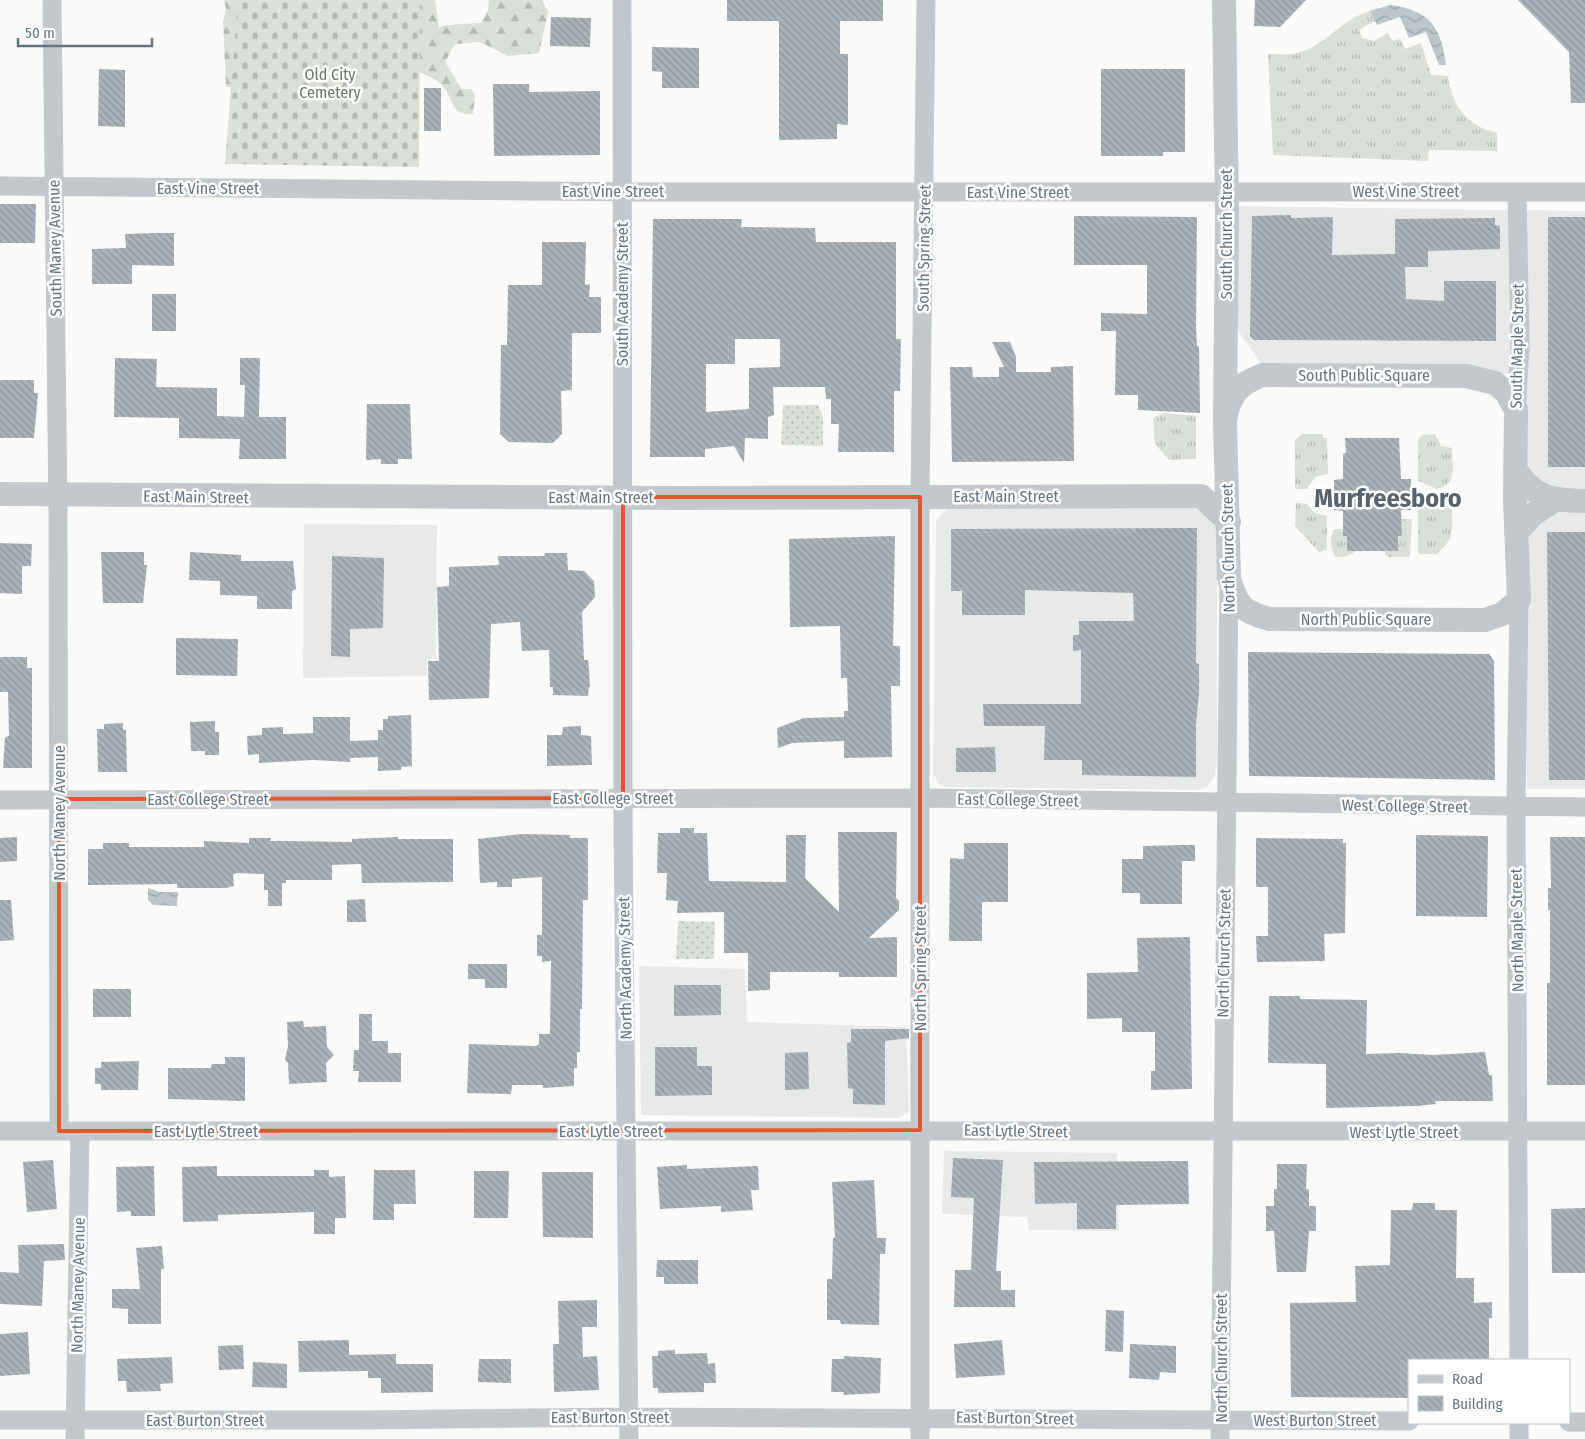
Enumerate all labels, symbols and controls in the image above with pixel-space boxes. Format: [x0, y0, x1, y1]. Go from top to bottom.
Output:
scale bar [18, 15, 151, 47]
text: 50 m [25, 24, 55, 42]
park label: Old City Cemetery [299, 65, 362, 102]
street label: South Church Street [1217, 168, 1236, 299]
street label: South Maney Avenue [44, 179, 66, 316]
street label: East Vine Street [157, 179, 260, 198]
street label: East Vine Street [562, 182, 665, 201]
street label: West Vine Street [1352, 182, 1460, 201]
street label: South Spring Street [913, 183, 935, 312]
street label: East Vine Street [967, 183, 1070, 202]
street label: South Academy Street [613, 221, 632, 366]
street label: South Maple Street [1506, 283, 1528, 409]
street label: South Public Square [1298, 366, 1430, 385]
street label: North Church Street [1217, 482, 1239, 613]
district label: Murfreesboro [1314, 483, 1462, 514]
street label: East Main Street [143, 487, 250, 507]
street label: East Main Street [953, 487, 1060, 506]
street label: East Main Street [548, 488, 655, 507]
street label: North Public Square [1301, 610, 1431, 629]
street label: North Maney Avenue [50, 745, 69, 881]
street label: East College Street [552, 789, 675, 808]
street label: East College Street [957, 789, 1080, 811]
street label: East College Street [147, 790, 270, 809]
street label: West College Street [1342, 795, 1469, 817]
street label: North Maple Street [1506, 867, 1528, 992]
street label: North Church Street [1213, 887, 1235, 1018]
street label: North Academy Street [614, 896, 636, 1040]
street label: North Spring Street [911, 904, 930, 1031]
street label: East Lytle Street [964, 1121, 1069, 1141]
street label: East Lytle Street [154, 1122, 259, 1141]
street label: East Lytle Street [559, 1122, 664, 1141]
street label: West Lytle Street [1350, 1123, 1459, 1142]
street label: North Maney Avenue [67, 1217, 89, 1353]
street label: North Church Street [1212, 1293, 1231, 1423]
legend [1408, 1359, 1570, 1424]
text: Road [1452, 1370, 1483, 1388]
text: Building [1452, 1395, 1503, 1413]
street label: East Burton Street [956, 1407, 1075, 1429]
street label: East Burton Street [551, 1408, 670, 1427]
street label: East Burton Street [146, 1411, 265, 1430]
street label: West Burton Street [1253, 1411, 1377, 1430]

